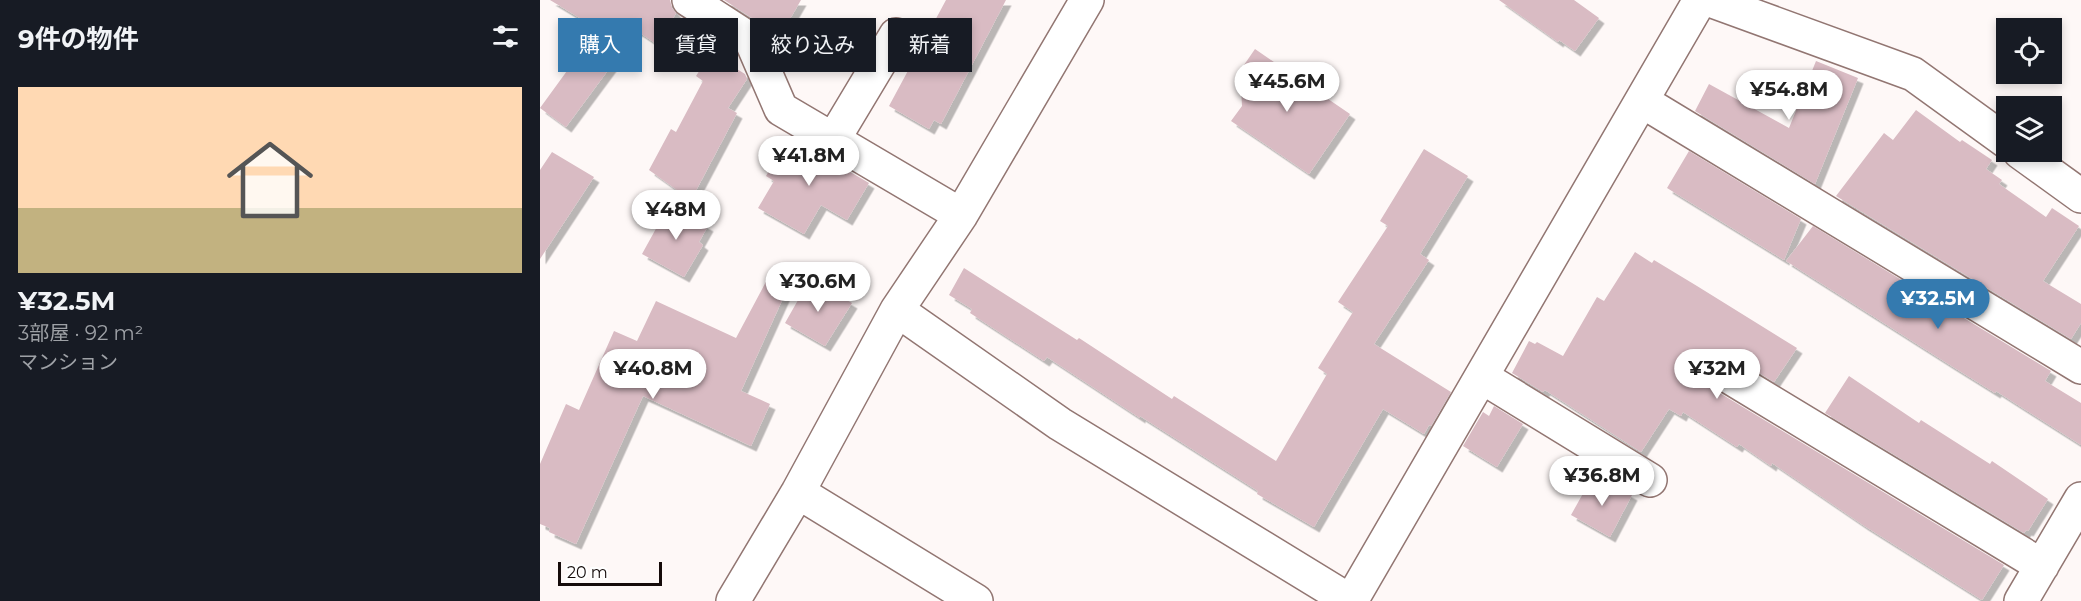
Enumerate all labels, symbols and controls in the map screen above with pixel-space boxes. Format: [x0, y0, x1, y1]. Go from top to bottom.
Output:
chip: 購入 [558, 18, 642, 72]
chip: 賃貸 [654, 18, 738, 72]
chip: 絞り込み [750, 18, 876, 72]
chip: 新着 [888, 18, 972, 72]
map controls [1996, 18, 2062, 162]
button: locate [1996, 18, 2062, 84]
icon: filters [489, 20, 522, 53]
text: 9件の物件 [18, 23, 139, 55]
pin: ¥45.6M [1238, 62, 1336, 113]
text: ¥45.6M [1248, 69, 1326, 93]
pin: ¥54.8M [1740, 70, 1838, 121]
text: ¥54.8M [1750, 77, 1828, 101]
button: layers [1996, 96, 2062, 162]
icon: home [216, 126, 324, 234]
pin: ¥41.8M [760, 136, 858, 187]
text: ¥41.8M [772, 143, 846, 167]
pin: ¥48M [640, 190, 712, 241]
text: ¥48M [646, 197, 706, 221]
pin: ¥30.6M [769, 262, 867, 313]
text: ¥30.6M [780, 269, 856, 293]
pin: ¥32.5M [1889, 279, 1987, 330]
text: ¥32.5M [18, 285, 115, 317]
text: ¥32.5M [1901, 286, 1975, 310]
text: 3部屋 · 92 m² [18, 321, 143, 345]
pin: ¥40.8M [604, 349, 702, 400]
pin: ¥32M [1681, 349, 1753, 400]
text: マンション [18, 350, 118, 374]
text: ¥40.8M [613, 356, 693, 380]
text: ¥32M [1688, 356, 1746, 380]
pin: ¥36.8M [1553, 456, 1651, 507]
text: ¥36.8M [1563, 463, 1641, 487]
scale bar [558, 559, 662, 586]
text: 20 m [567, 563, 608, 582]

